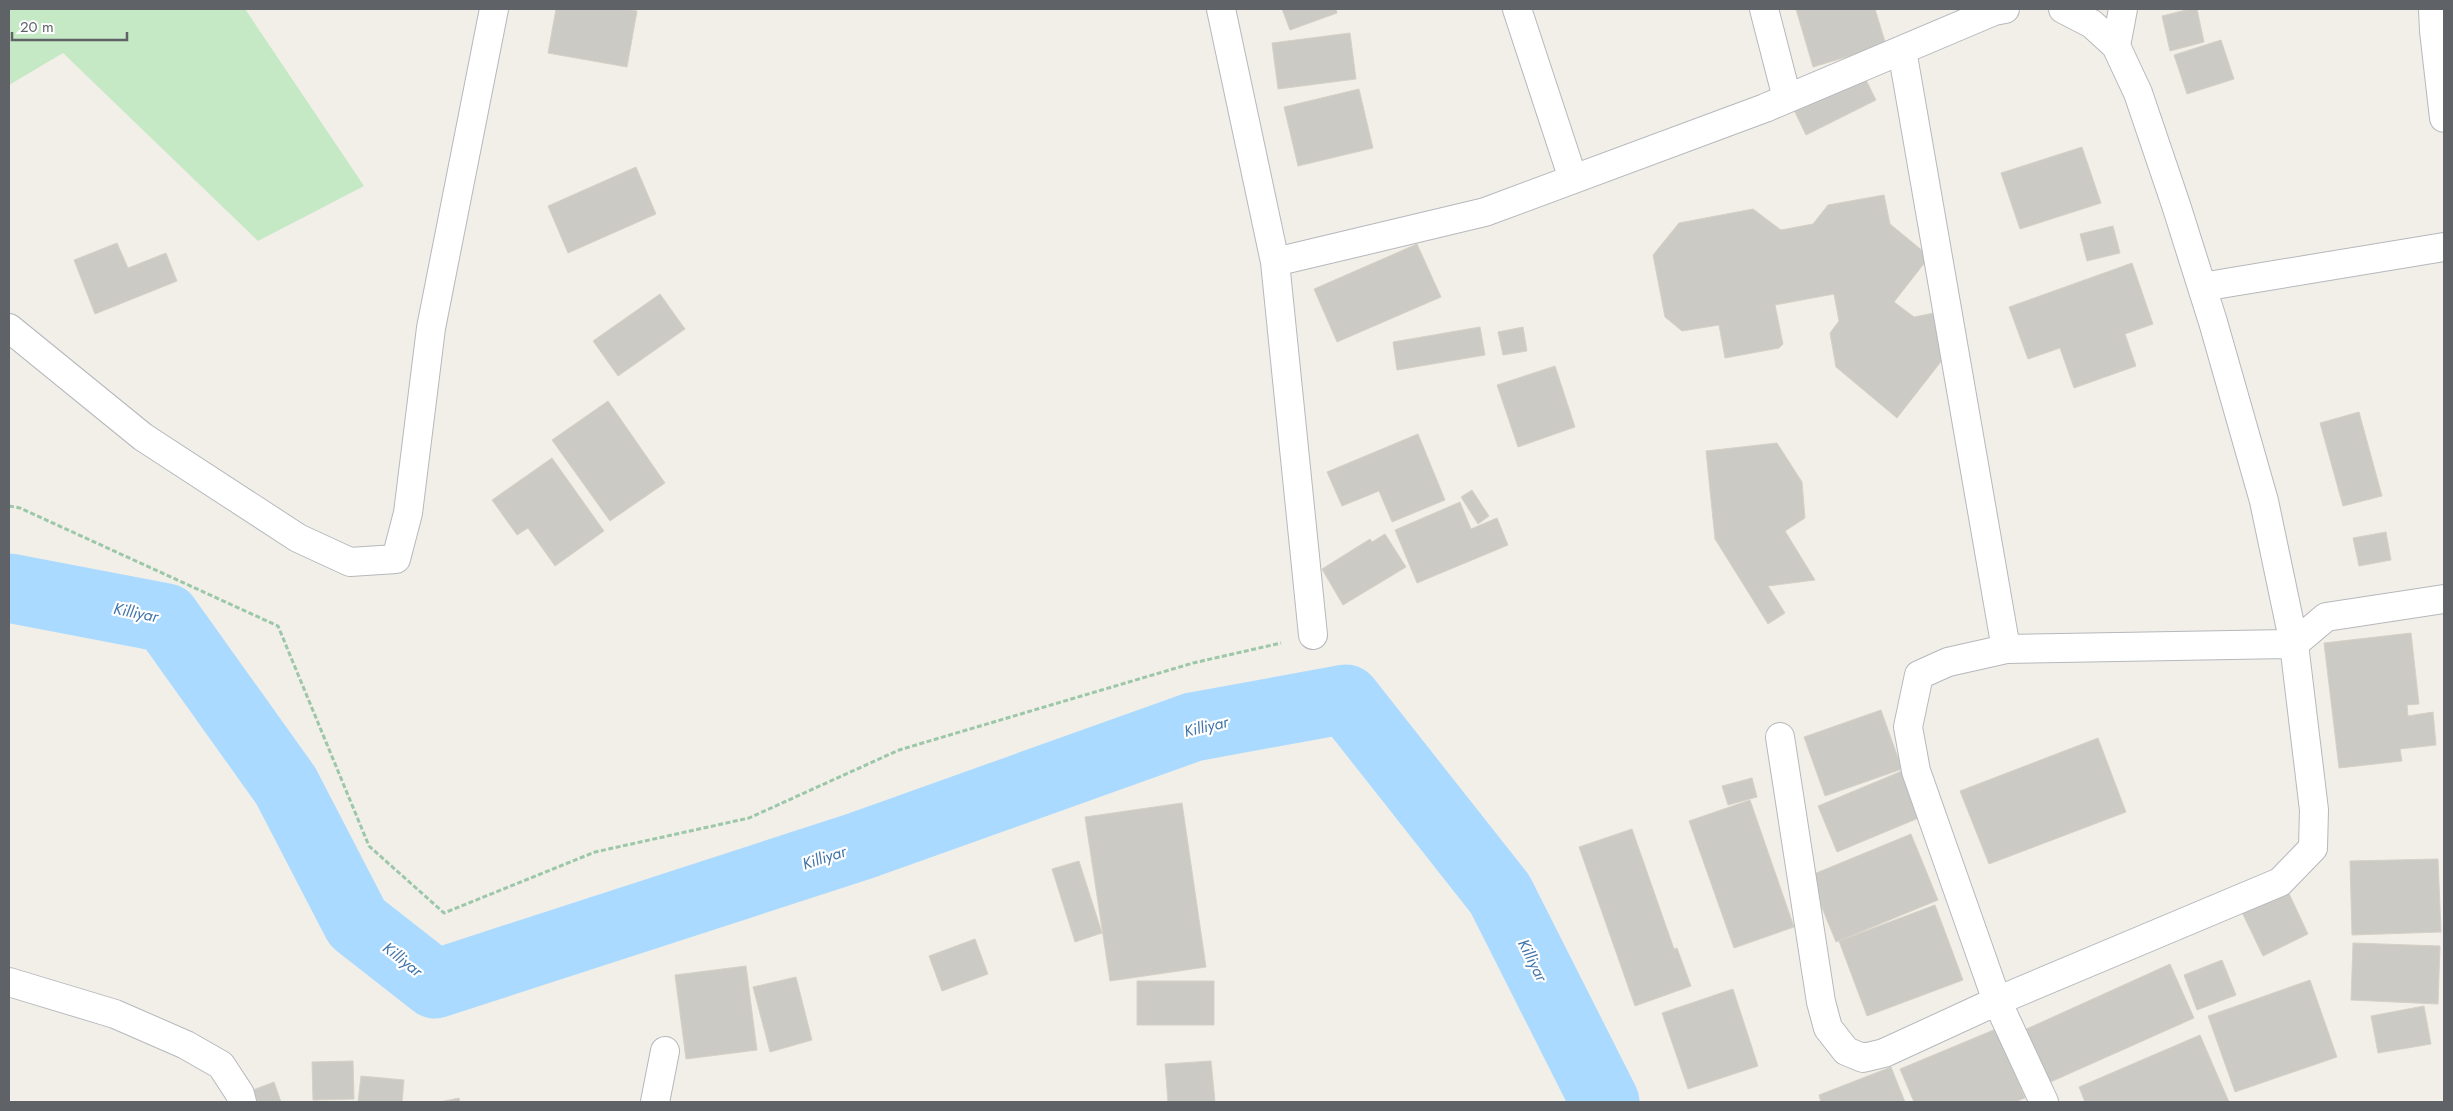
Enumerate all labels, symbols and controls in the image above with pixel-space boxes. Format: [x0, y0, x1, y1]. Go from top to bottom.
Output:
scale bar [12, 10, 128, 42]
text: 20 m [20, 16, 54, 38]
water label: Killiyar [112, 597, 162, 628]
water label: Killiyar [1182, 710, 1232, 743]
water label: Killiyar [799, 839, 851, 875]
water label: Killiyar [1512, 935, 1554, 987]
water label: Killiyar [378, 936, 429, 983]

